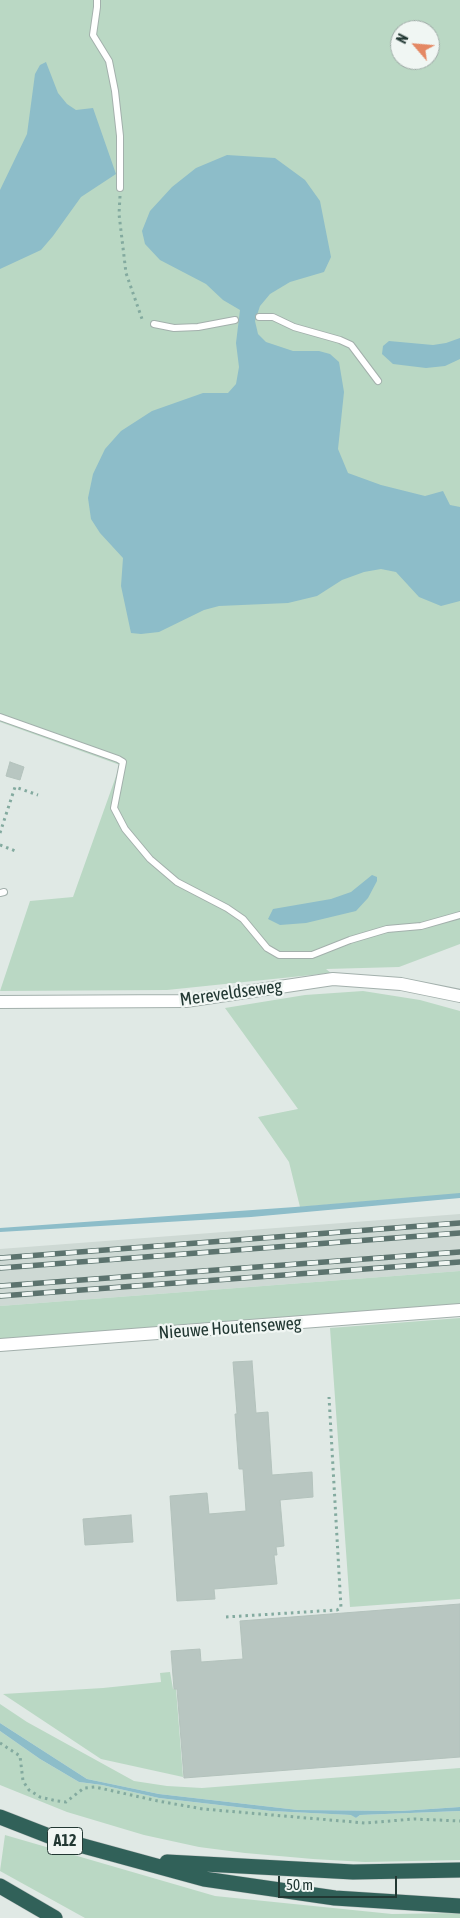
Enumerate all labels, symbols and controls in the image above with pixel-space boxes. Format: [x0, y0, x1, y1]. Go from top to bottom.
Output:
north arrow [390, 20, 440, 70]
text: N [394, 31, 412, 46]
street label: Mereveldseweg [179, 975, 283, 1011]
street label: Nieuwe Houtenseweg [158, 1312, 302, 1344]
road number: A12 [48, 1828, 82, 1854]
scale bar [280, 1866, 399, 1898]
text: 50 m [286, 1876, 313, 1893]

